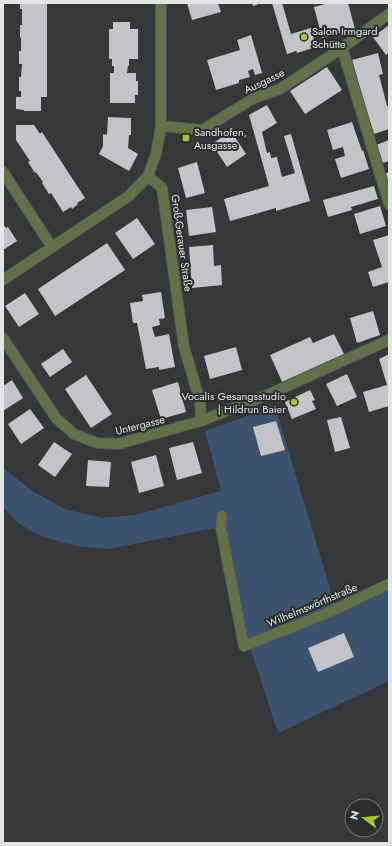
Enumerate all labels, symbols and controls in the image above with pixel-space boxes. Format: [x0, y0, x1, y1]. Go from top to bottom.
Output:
place label: Salon Irmgard Schütte [312, 23, 378, 52]
marker: Salon Irmgard Schütte [299, 32, 309, 42]
street label: Ausgasse [241, 64, 287, 98]
place label: Sandhofen, Ausgasse [194, 124, 247, 153]
marker: Sandhofen, Ausgasse [181, 133, 191, 143]
street label: Groß-Gerauer Straße [167, 193, 197, 293]
place label: Vocalis Gesangsstudio | Hildrun Baier [182, 388, 286, 417]
marker: Vocalis Gesangsstudio | Hildrun Baier [289, 397, 299, 407]
street label: Untergasse [113, 411, 167, 439]
street label: Wilhelmswörthstraße [264, 579, 360, 631]
north arrow [344, 798, 384, 838]
text: N [345, 809, 363, 822]

